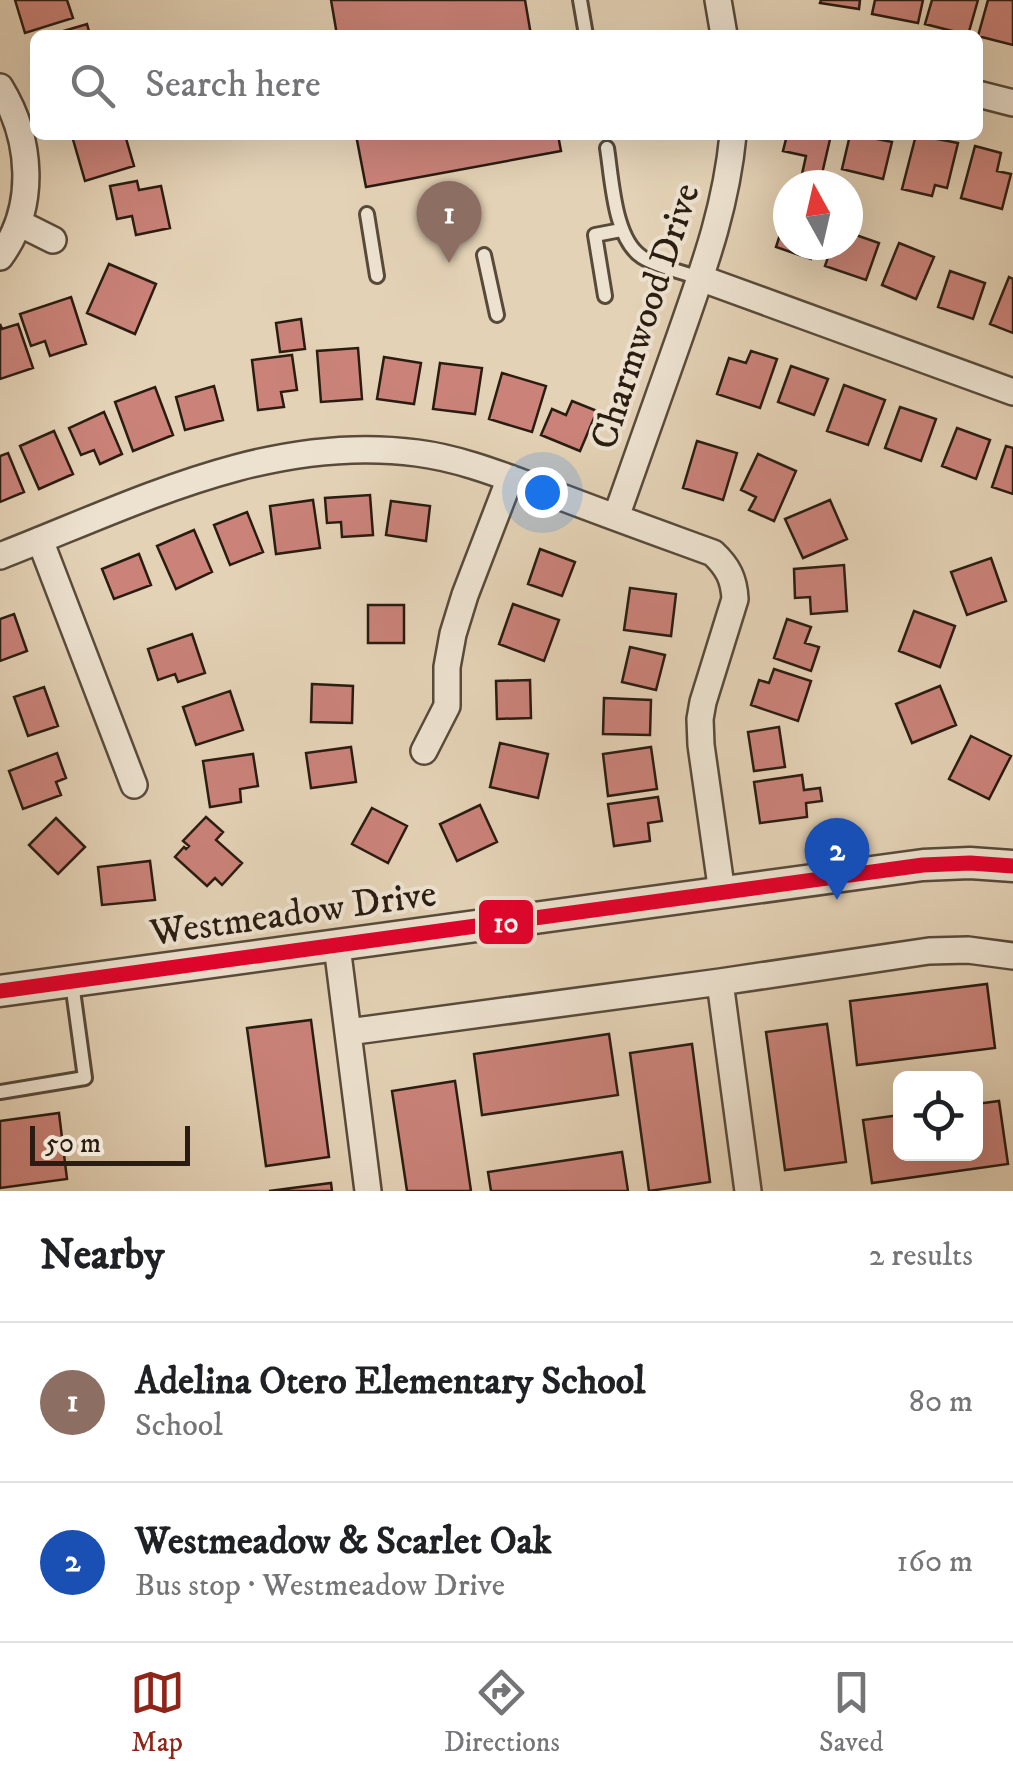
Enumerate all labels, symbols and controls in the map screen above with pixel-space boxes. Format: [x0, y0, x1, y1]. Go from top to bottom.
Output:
search box [30, 30, 983, 140]
icon: search [65, 58, 120, 113]
text: Search here [145, 61, 321, 109]
north arrow [773, 170, 863, 260]
street label: Charmwood Drive [580, 178, 711, 456]
pin: 1 [416, 180, 482, 263]
your location [517, 467, 568, 518]
pin: 2 [804, 818, 870, 900]
street label: Westmeadow Drive [146, 870, 439, 958]
line badge: 10 [477, 898, 535, 946]
text: 10 [493, 906, 519, 941]
map controls [893, 1071, 983, 1161]
button: locate [893, 1071, 983, 1161]
scale bar [30, 1121, 190, 1166]
text: 50 m [45, 1126, 101, 1161]
text: Nearby [40, 1230, 164, 1282]
text: 2 results [869, 1236, 973, 1276]
text: Adelina Otero Elementary School [135, 1358, 646, 1406]
text: 1 [67, 1382, 78, 1422]
text: 80 m [909, 1382, 973, 1422]
text: School [135, 1406, 223, 1446]
text: Westmeadow & Scarlet Oak [135, 1518, 552, 1566]
text: 2 [65, 1542, 80, 1582]
text: 160 m [897, 1542, 973, 1582]
text: Bus stop · Westmeadow Drive [135, 1566, 505, 1606]
tab: Map [130, 1665, 185, 1760]
tab: Directions [444, 1665, 560, 1760]
tab: Saved [819, 1665, 883, 1760]

